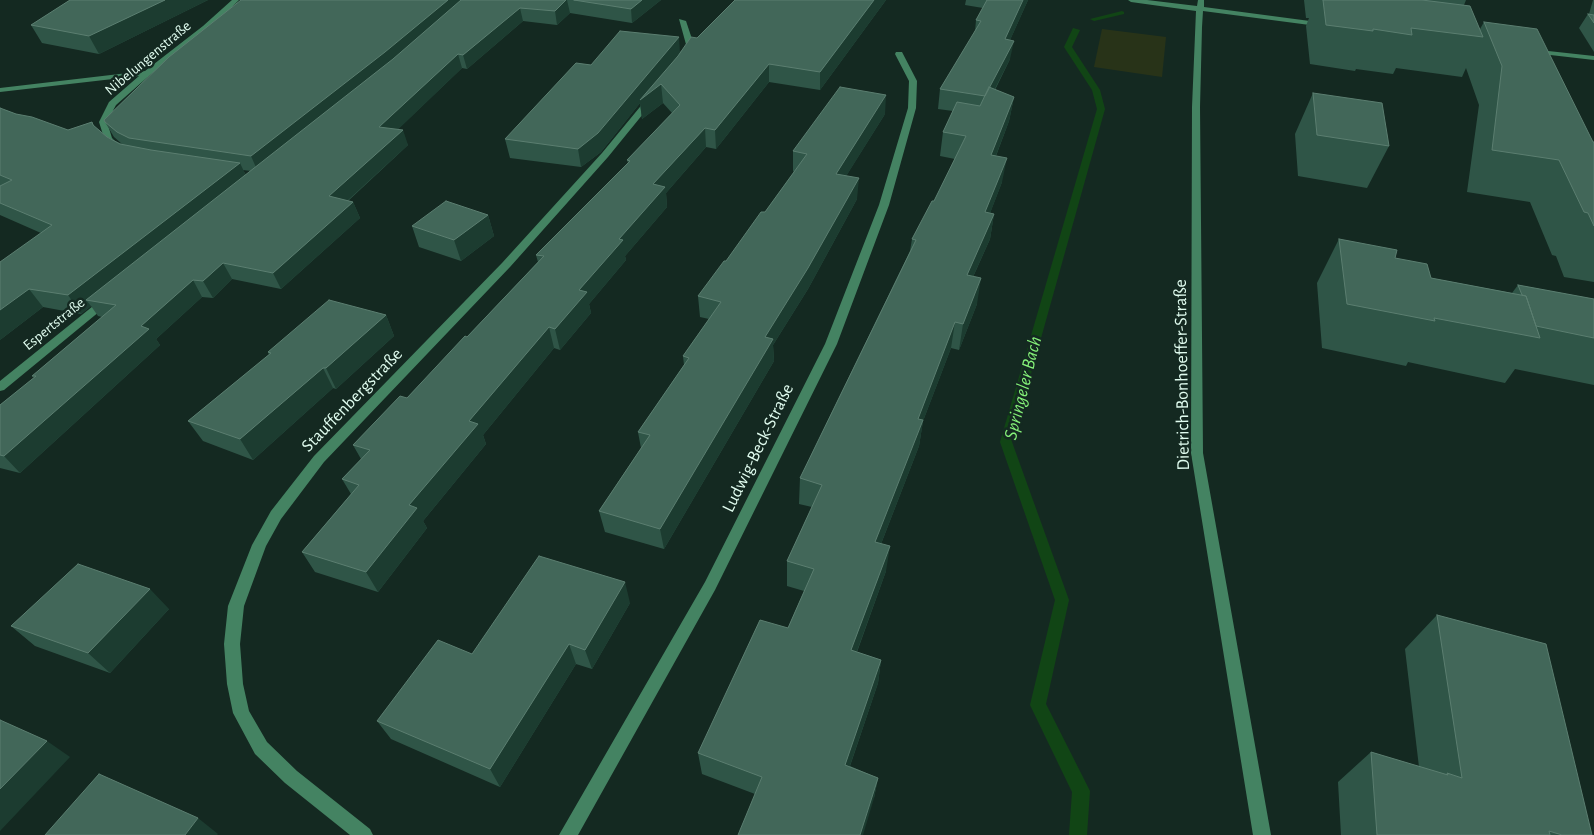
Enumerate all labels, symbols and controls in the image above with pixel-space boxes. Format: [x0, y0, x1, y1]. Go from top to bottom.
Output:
street label: Nibelungenstraße [101, 17, 195, 99]
street label: Dietrich-Bonhoeffer-Straße [1170, 279, 1194, 471]
street label: Espertstraße [20, 294, 88, 354]
water label: Springeler Bach [999, 334, 1047, 442]
street label: Stauffenbergstraße [297, 343, 407, 457]
street label: Ludwig-Beck-Straße [717, 380, 799, 516]

